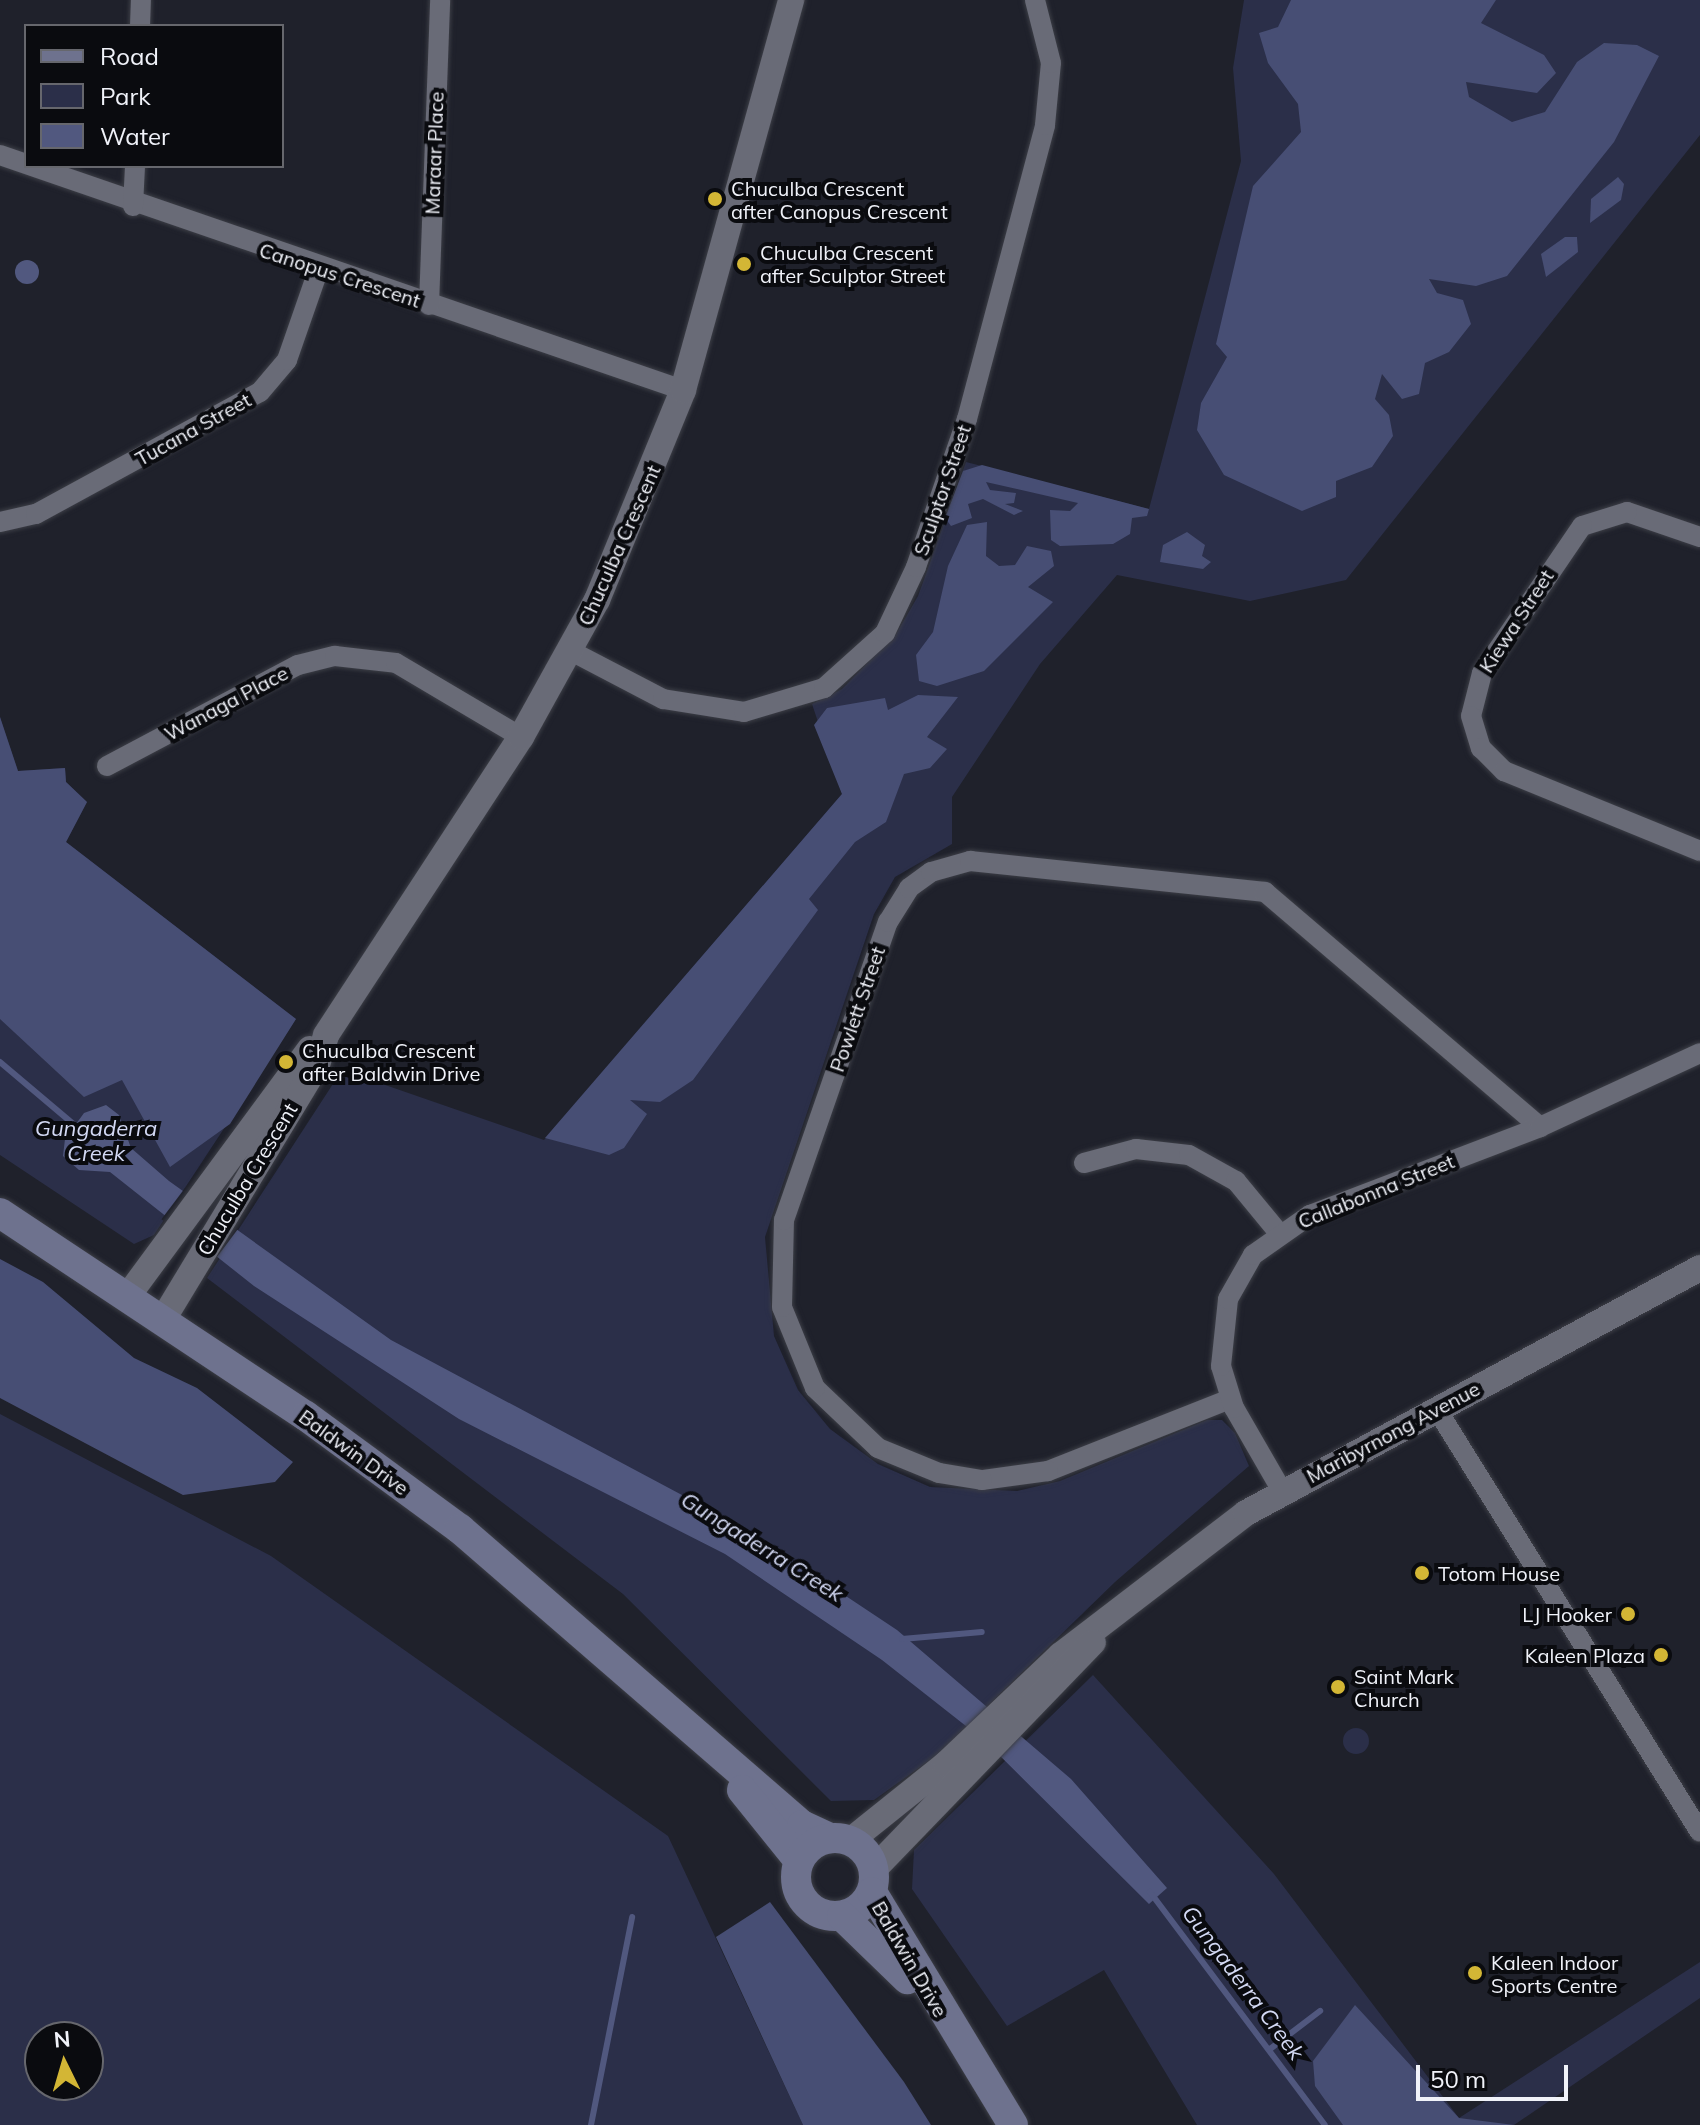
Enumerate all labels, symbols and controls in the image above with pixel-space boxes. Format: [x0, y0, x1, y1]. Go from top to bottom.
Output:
legend [24, 24, 284, 168]
text: Road [100, 41, 159, 71]
text: Park [100, 81, 151, 111]
street label: Maraar Place [420, 91, 448, 215]
text: Water [100, 121, 170, 151]
place label: Chuculba Crescent after Canopus Crescent [731, 176, 948, 223]
marker: Chuculba Crescent after Canopus Crescent [706, 190, 724, 208]
street label: Canopus Crescent [256, 238, 424, 312]
place label: Chuculba Crescent after Sculptor Street [760, 240, 945, 287]
marker: Chuculba Crescent after Sculptor Street [735, 255, 753, 273]
street label: Tucana Street [131, 387, 255, 471]
street label: Sculptor Street [908, 421, 976, 559]
street label: Chuculba Crescent [573, 461, 665, 629]
street label: Kiewa Street [1474, 565, 1558, 677]
street label: Wanaga Place [160, 660, 292, 746]
street label: Powlett Street [824, 943, 890, 1075]
place label: Chuculba Crescent after Baldwin Drive [302, 1038, 480, 1085]
marker: Chuculba Crescent after Baldwin Drive [277, 1053, 295, 1071]
street label: Chuculba Crescent [192, 1099, 302, 1259]
water label: Gungaderra Creek [35, 1115, 157, 1166]
street label: Callabonna Street [1294, 1149, 1458, 1233]
street label: Maribyrnong Avenue [1302, 1376, 1484, 1488]
street label: Baldwin Drive [294, 1404, 414, 1500]
water label: Gungaderra Creek [676, 1486, 848, 1608]
place label: Totom House [1438, 1561, 1560, 1585]
marker: Totom House [1413, 1564, 1431, 1582]
place label: LJ Hooker [1522, 1602, 1612, 1626]
marker: LJ Hooker [1619, 1605, 1637, 1623]
place label: Kaleen Plaza [1525, 1643, 1645, 1667]
marker: Kaleen Plaza [1652, 1646, 1670, 1664]
place label: Saint Mark Church [1354, 1664, 1454, 1711]
marker: Saint Mark Church [1329, 1678, 1347, 1696]
street label: Baldwin Drive [867, 1897, 953, 2021]
water label: Gungaderra Creek [1176, 1901, 1310, 2065]
place label: Kaleen Indoor Sports Centre [1491, 1950, 1618, 1997]
marker: Kaleen Indoor Sports Centre [1466, 1964, 1484, 1982]
north arrow [24, 2021, 104, 2101]
text: N [53, 2024, 72, 2054]
scale bar [1420, 2049, 1572, 2099]
text: 50 m [1430, 2064, 1486, 2094]

